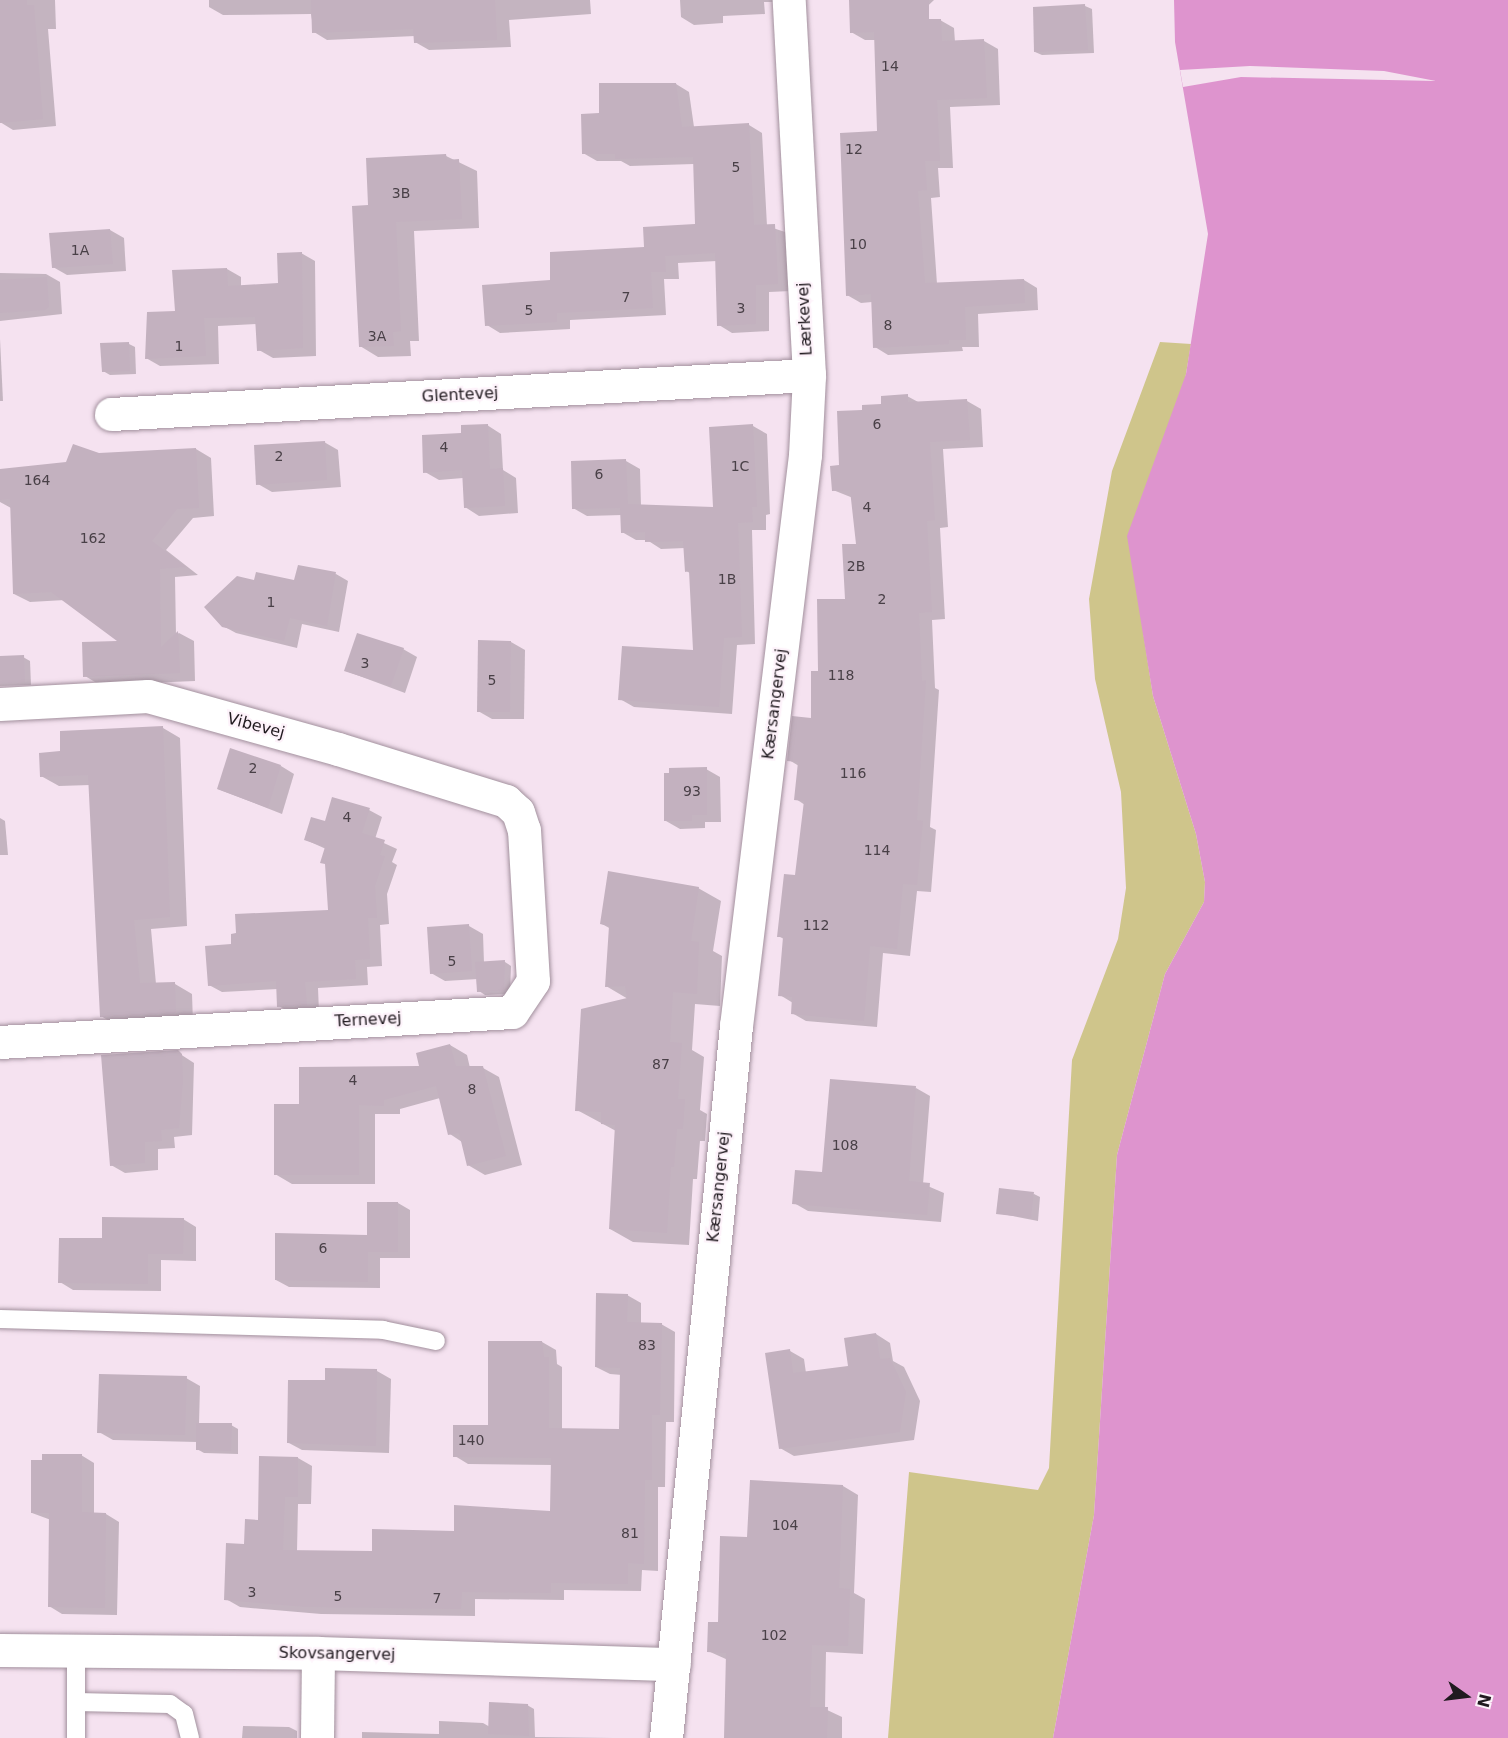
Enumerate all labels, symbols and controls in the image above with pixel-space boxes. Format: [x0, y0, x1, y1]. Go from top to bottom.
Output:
house number: 14 [881, 58, 899, 74]
house number: 12 [845, 141, 863, 157]
house number: 5 [732, 159, 740, 175]
house number: 3B [392, 185, 410, 201]
house number: 10 [849, 236, 867, 252]
house number: 1A [71, 242, 89, 258]
street label: Lærkevej [793, 282, 817, 356]
house number: 7 [622, 289, 630, 305]
house number: 3 [737, 300, 745, 316]
house number: 5 [525, 302, 533, 318]
house number: 8 [884, 317, 892, 333]
house number: 3A [368, 328, 386, 344]
house number: 1 [175, 338, 183, 354]
street label: Glentevej [421, 383, 499, 407]
house number: 6 [873, 416, 881, 432]
house number: 4 [440, 439, 448, 455]
house number: 2 [275, 448, 283, 464]
house number: 1C [731, 458, 749, 474]
house number: 6 [595, 466, 603, 482]
house number: 164 [24, 472, 50, 488]
house number: 4 [863, 499, 871, 515]
house number: 162 [80, 530, 106, 546]
house number: 2B [847, 558, 865, 574]
house number: 1B [718, 571, 736, 587]
house number: 2 [878, 591, 886, 607]
house number: 1 [267, 594, 275, 610]
street label: Kærsangervej [759, 648, 791, 760]
house number: 3 [361, 655, 369, 671]
house number: 118 [828, 667, 854, 683]
house number: 5 [488, 672, 496, 688]
street label: Vibevej [225, 709, 287, 743]
house number: 2 [249, 760, 257, 776]
house number: 116 [840, 765, 866, 781]
house number: 93 [683, 783, 701, 799]
house number: 4 [343, 809, 351, 825]
house number: 114 [864, 842, 890, 858]
house number: 112 [803, 917, 829, 933]
house number: 5 [448, 953, 456, 969]
street label: Ternevej [334, 1009, 402, 1031]
house number: 87 [652, 1056, 670, 1072]
house number: 4 [349, 1072, 357, 1088]
house number: 8 [468, 1081, 476, 1097]
street label: Kærsangervej [704, 1131, 734, 1243]
house number: 108 [832, 1137, 858, 1153]
house number: 6 [319, 1240, 327, 1256]
house number: 83 [638, 1337, 656, 1353]
house number: 140 [458, 1432, 484, 1448]
house number: 104 [772, 1517, 798, 1533]
house number: 81 [621, 1525, 639, 1541]
house number: 3 [248, 1584, 256, 1600]
house number: 5 [334, 1588, 342, 1604]
house number: 7 [433, 1590, 441, 1606]
house number: 102 [761, 1627, 787, 1643]
street label: Skovsangervej [278, 1643, 396, 1665]
north arrow [1436, 1666, 1496, 1726]
text: N [1473, 1692, 1495, 1709]

